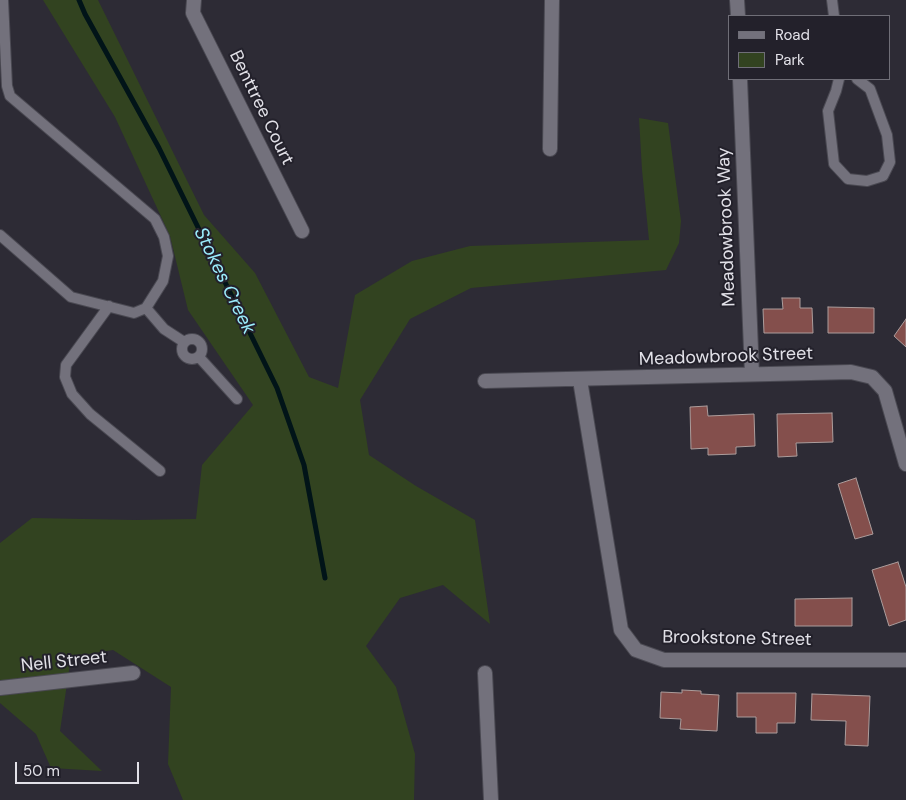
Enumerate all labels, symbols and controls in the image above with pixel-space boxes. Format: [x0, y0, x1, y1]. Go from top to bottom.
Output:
legend [728, 15, 891, 80]
text: Road [775, 25, 810, 45]
street label: Benttree Court [224, 47, 298, 169]
text: Park [775, 50, 805, 70]
street label: Meadowbrook Way [713, 147, 741, 307]
water label: Stokes Creek [188, 224, 260, 338]
street label: Meadowbrook Street [639, 343, 813, 371]
street label: Brookstone Street [662, 627, 812, 651]
street label: Nell Street [20, 647, 108, 677]
scale bar [18, 752, 141, 784]
text: 50 m [23, 761, 60, 781]

